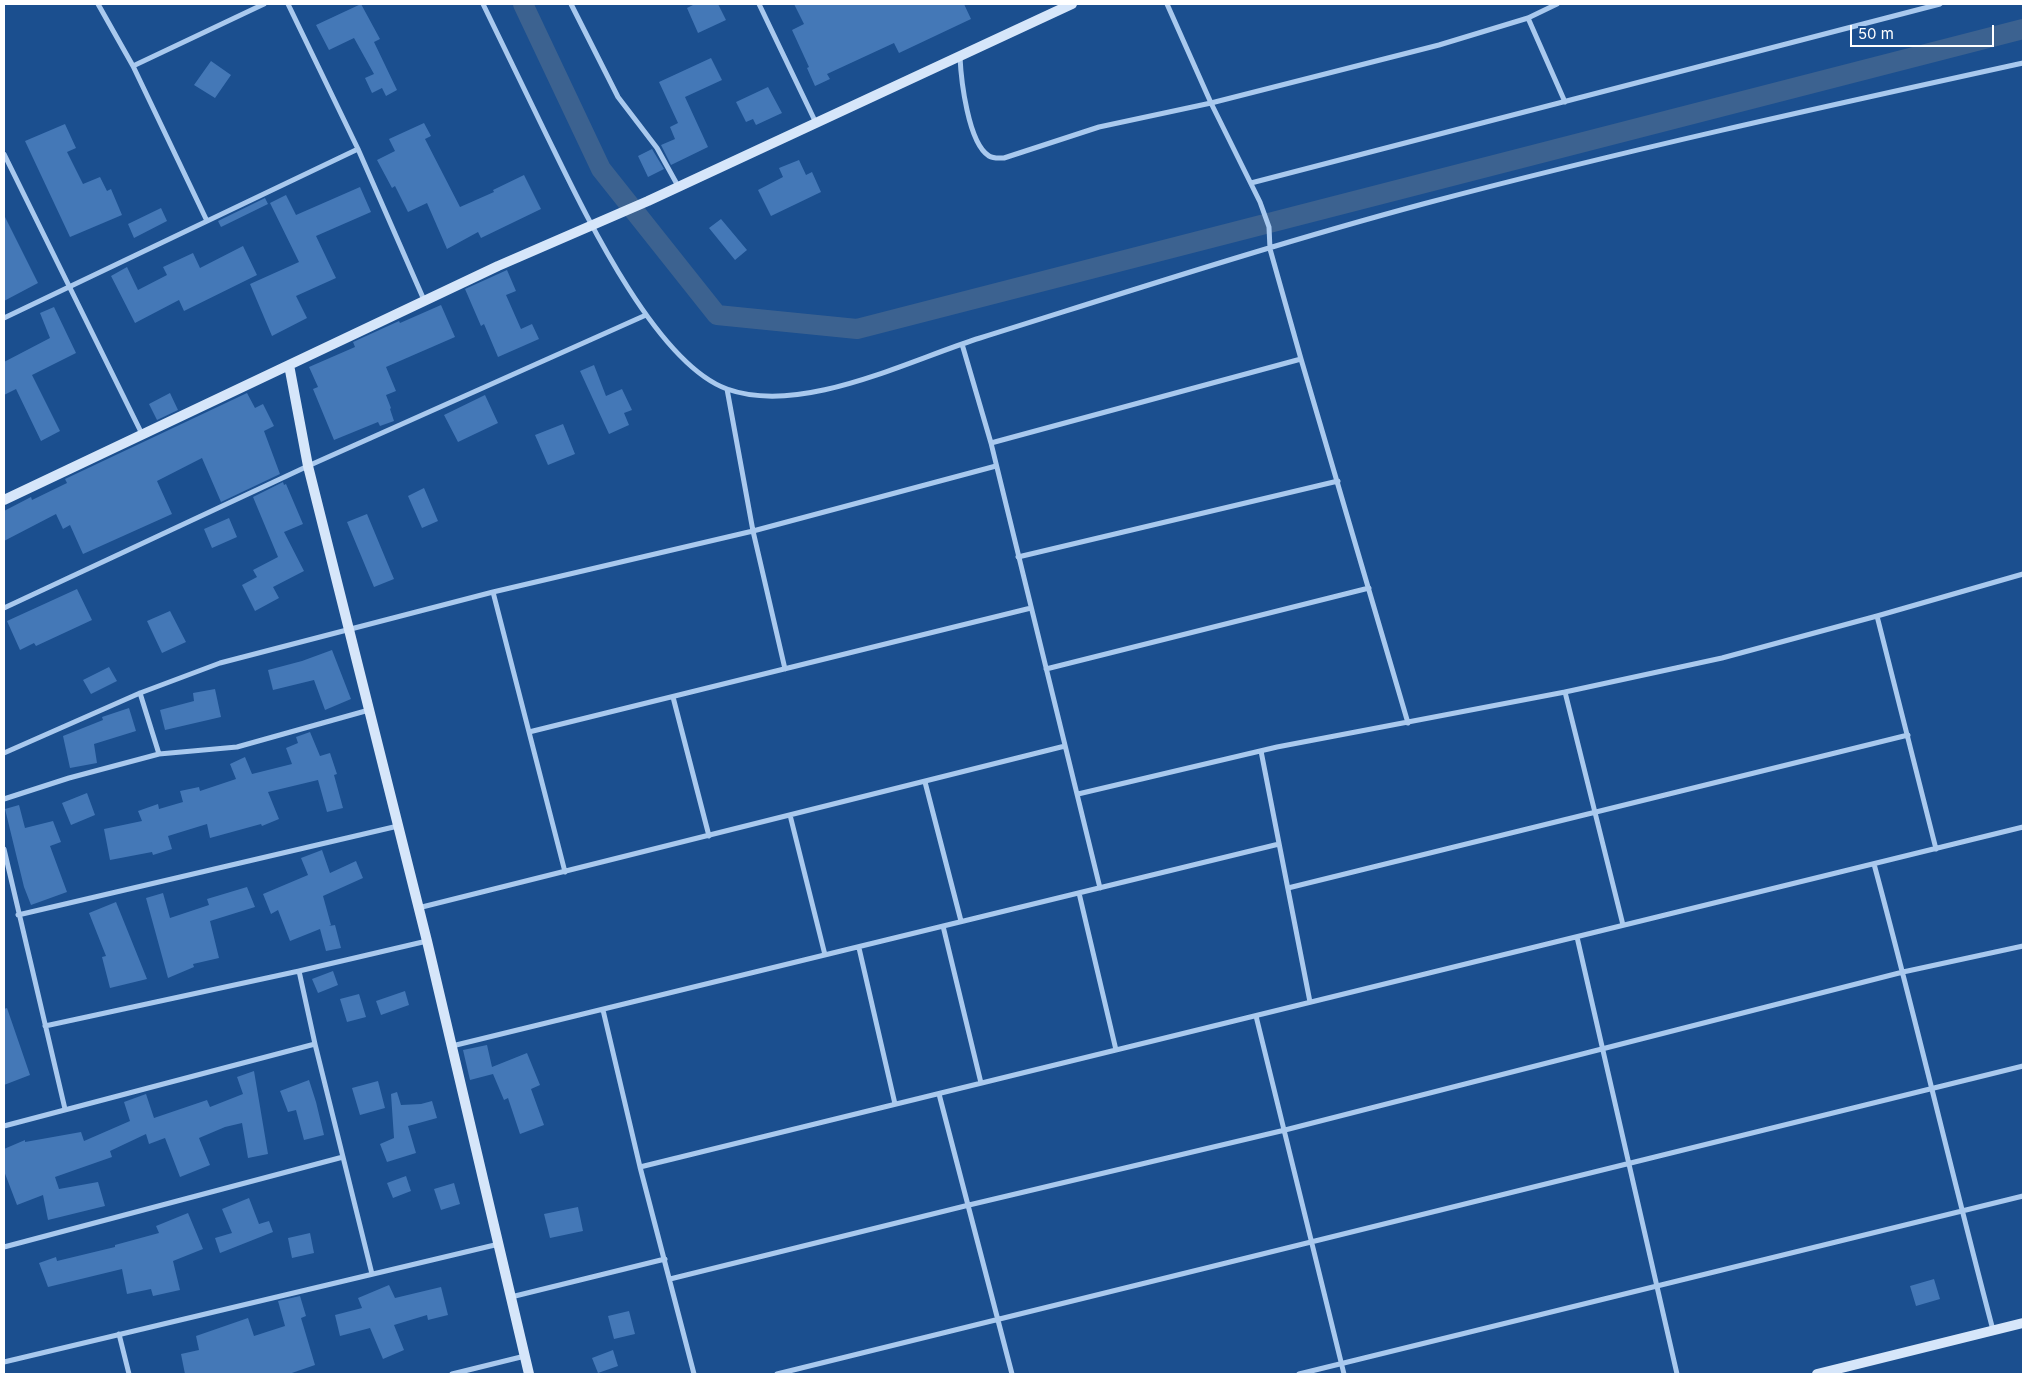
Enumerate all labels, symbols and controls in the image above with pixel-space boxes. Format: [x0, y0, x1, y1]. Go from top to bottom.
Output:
scale bar [1852, 15, 1996, 47]
text: 50 m [1858, 24, 1894, 43]

